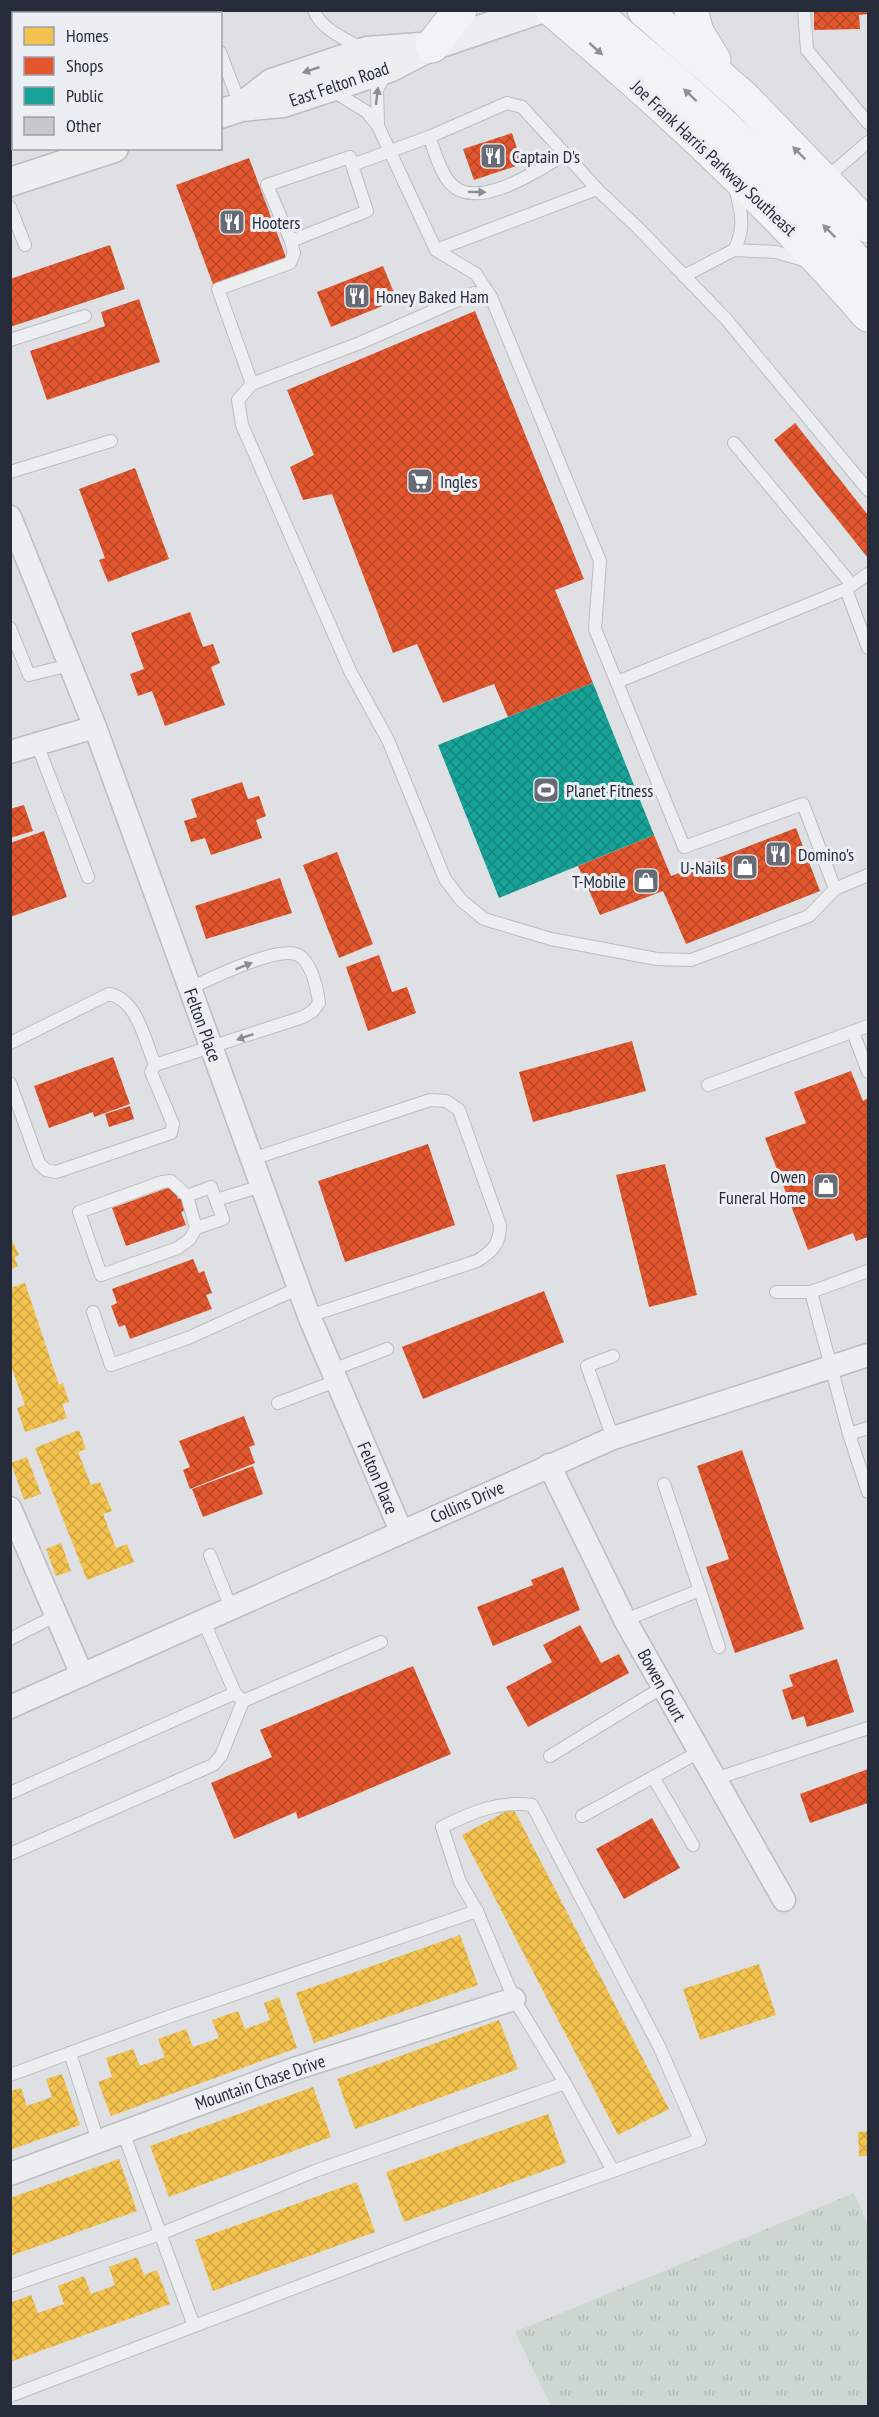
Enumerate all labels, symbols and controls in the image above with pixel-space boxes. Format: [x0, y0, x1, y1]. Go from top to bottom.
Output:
legend [12, 12, 222, 150]
text: Homes [66, 24, 109, 47]
one-way arrow [588, 42, 603, 55]
text: Shops [66, 54, 103, 77]
street label: East Felton Road [286, 56, 392, 112]
one-way arrow [302, 65, 320, 75]
street label: Joe Frank Harris Parkway Southeast [626, 75, 802, 241]
text: Public [66, 84, 104, 107]
one-way arrow [373, 86, 382, 105]
one-way arrow [682, 88, 697, 102]
text: Other [66, 114, 101, 137]
restaurant icon: Captain D's [478, 141, 508, 171]
place label: Captain D's [512, 145, 580, 168]
one-way arrow [793, 147, 807, 161]
one-way arrow [467, 187, 486, 196]
restaurant icon: Hooters [217, 207, 247, 237]
place label: Hooters [252, 211, 300, 234]
one-way arrow [823, 225, 837, 239]
restaurant icon: Honey Baked Ham [342, 281, 372, 311]
place label: Honey Baked Ham [376, 285, 489, 308]
supermarket icon: Ingles [405, 466, 435, 496]
place label: Ingles [440, 470, 478, 493]
sports icon: Planet Fitness [531, 775, 561, 805]
place label: Planet Fitness [566, 779, 653, 802]
restaurant icon: Domino's [763, 839, 793, 869]
place label: Domino's [798, 843, 854, 866]
shop icon: U-Nails [730, 852, 760, 882]
place label: U-Nails [680, 856, 726, 879]
shop icon: T-Mobile [631, 866, 661, 896]
place label: T-Mobile [572, 870, 626, 893]
one-way arrow [235, 961, 253, 970]
street label: Felton Place [179, 985, 227, 1065]
one-way arrow [236, 1033, 254, 1043]
place label: Owen Funeral Home [719, 1165, 806, 1209]
shop icon: Owen Funeral Home [811, 1171, 841, 1201]
street label: Felton Place [352, 1438, 404, 1518]
street label: Collins Drive [427, 1476, 507, 1528]
street label: Bowen Court [633, 1645, 691, 1725]
street label: Mountain Chase Drive [192, 2049, 328, 2115]

